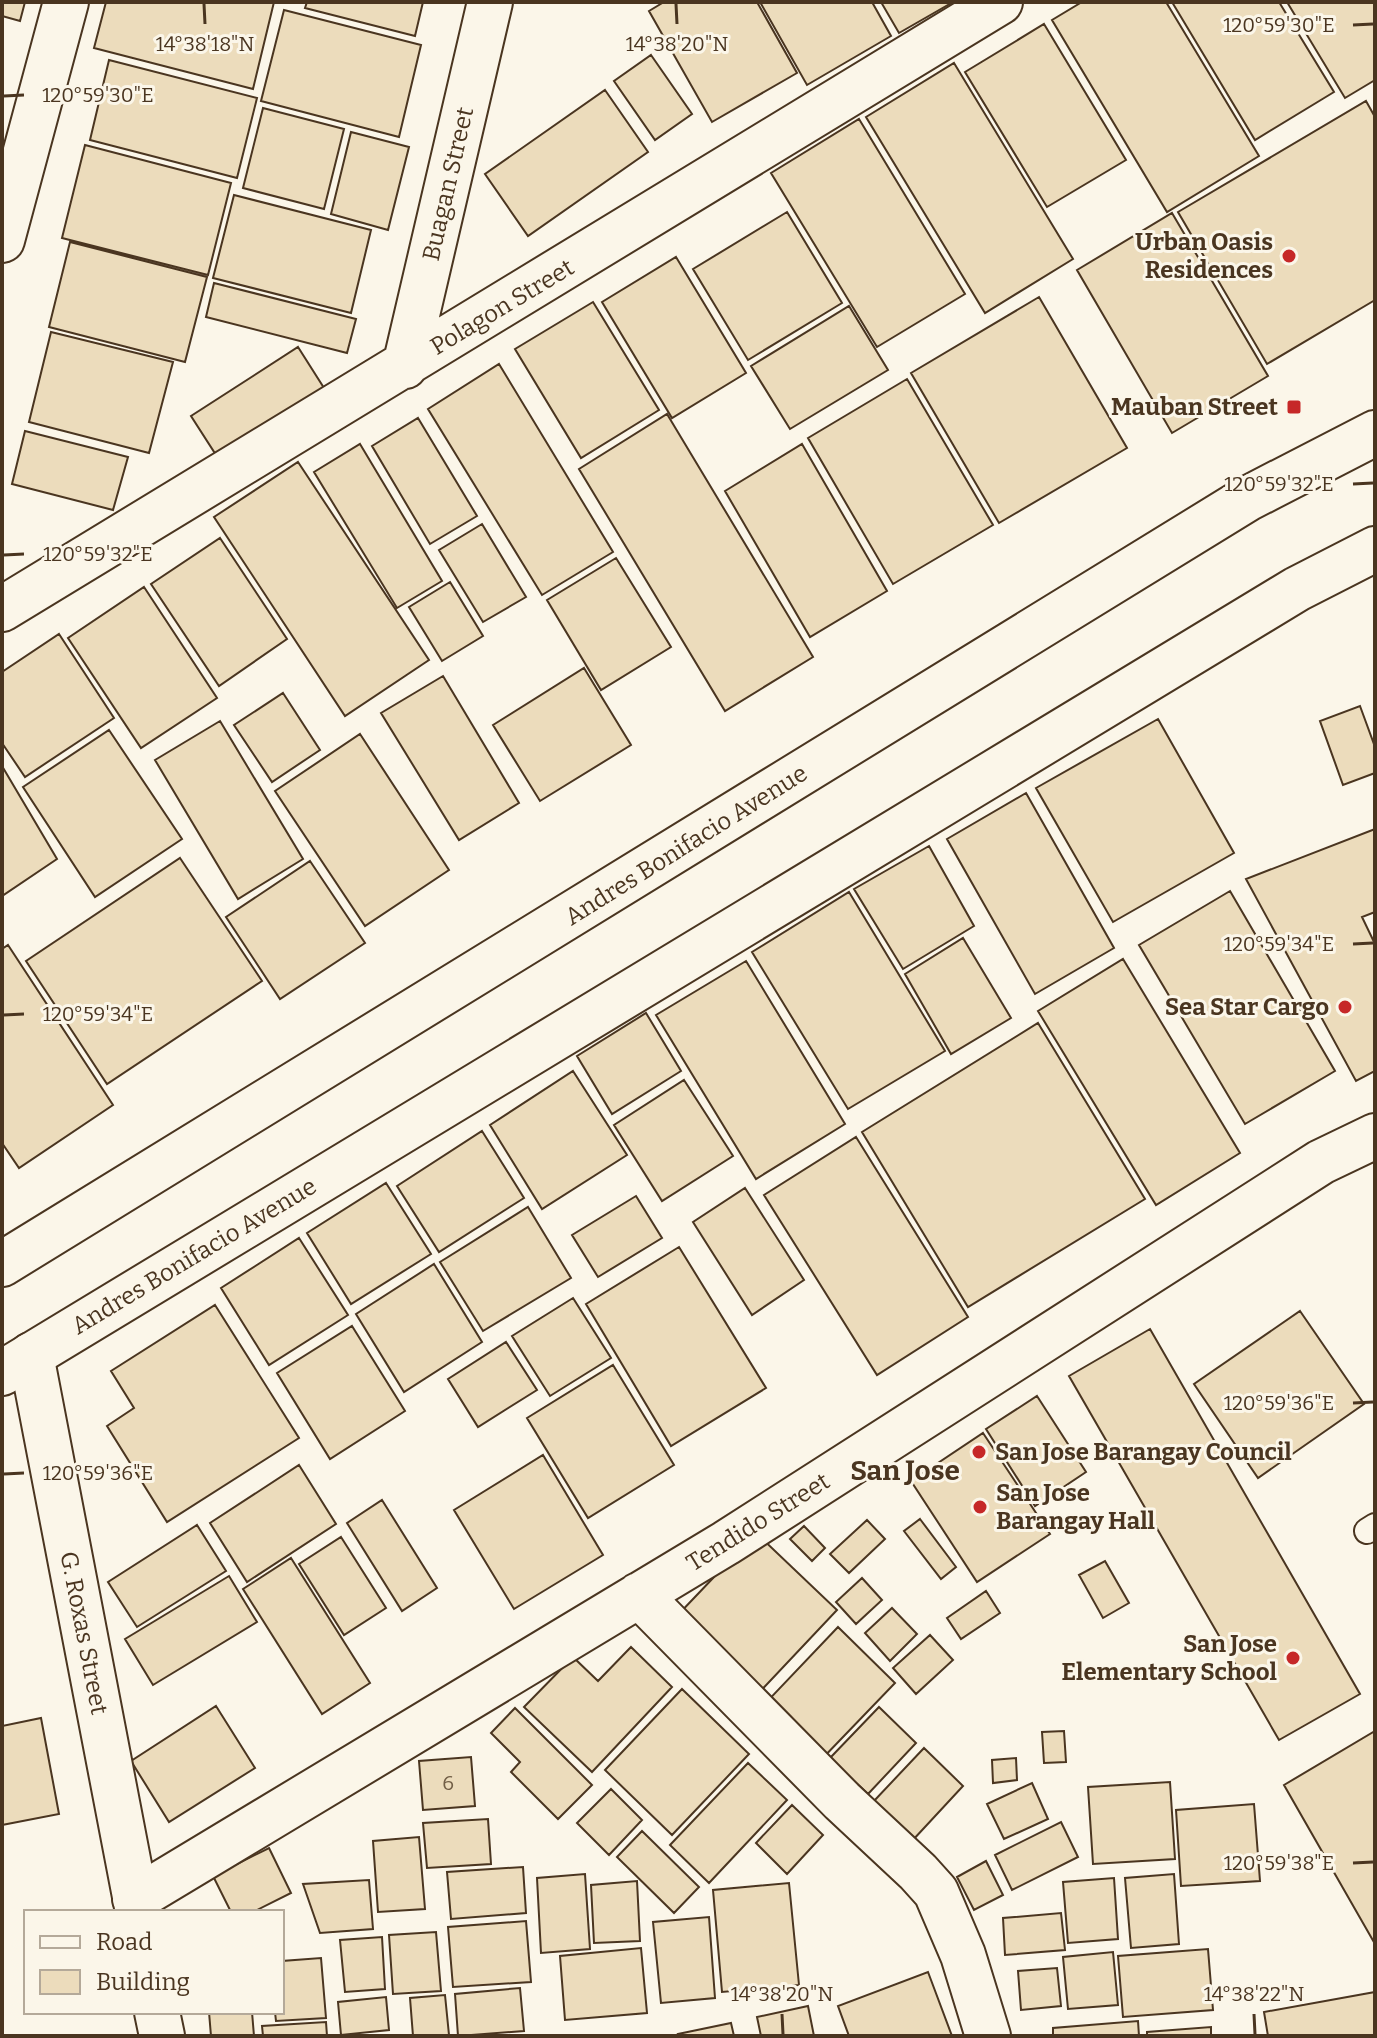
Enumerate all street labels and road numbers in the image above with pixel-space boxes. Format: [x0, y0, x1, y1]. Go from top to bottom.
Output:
street label: Buagan Street [417, 104, 479, 264]
street label: Polagon Street [425, 253, 579, 361]
street label: Andres Bonifacio Avenue [560, 759, 812, 931]
street label: Andres Bonifacio Avenue [67, 1172, 321, 1340]
street label: Tendido Street [681, 1467, 835, 1577]
street label: G. Roxas Street [54, 1549, 114, 1717]

